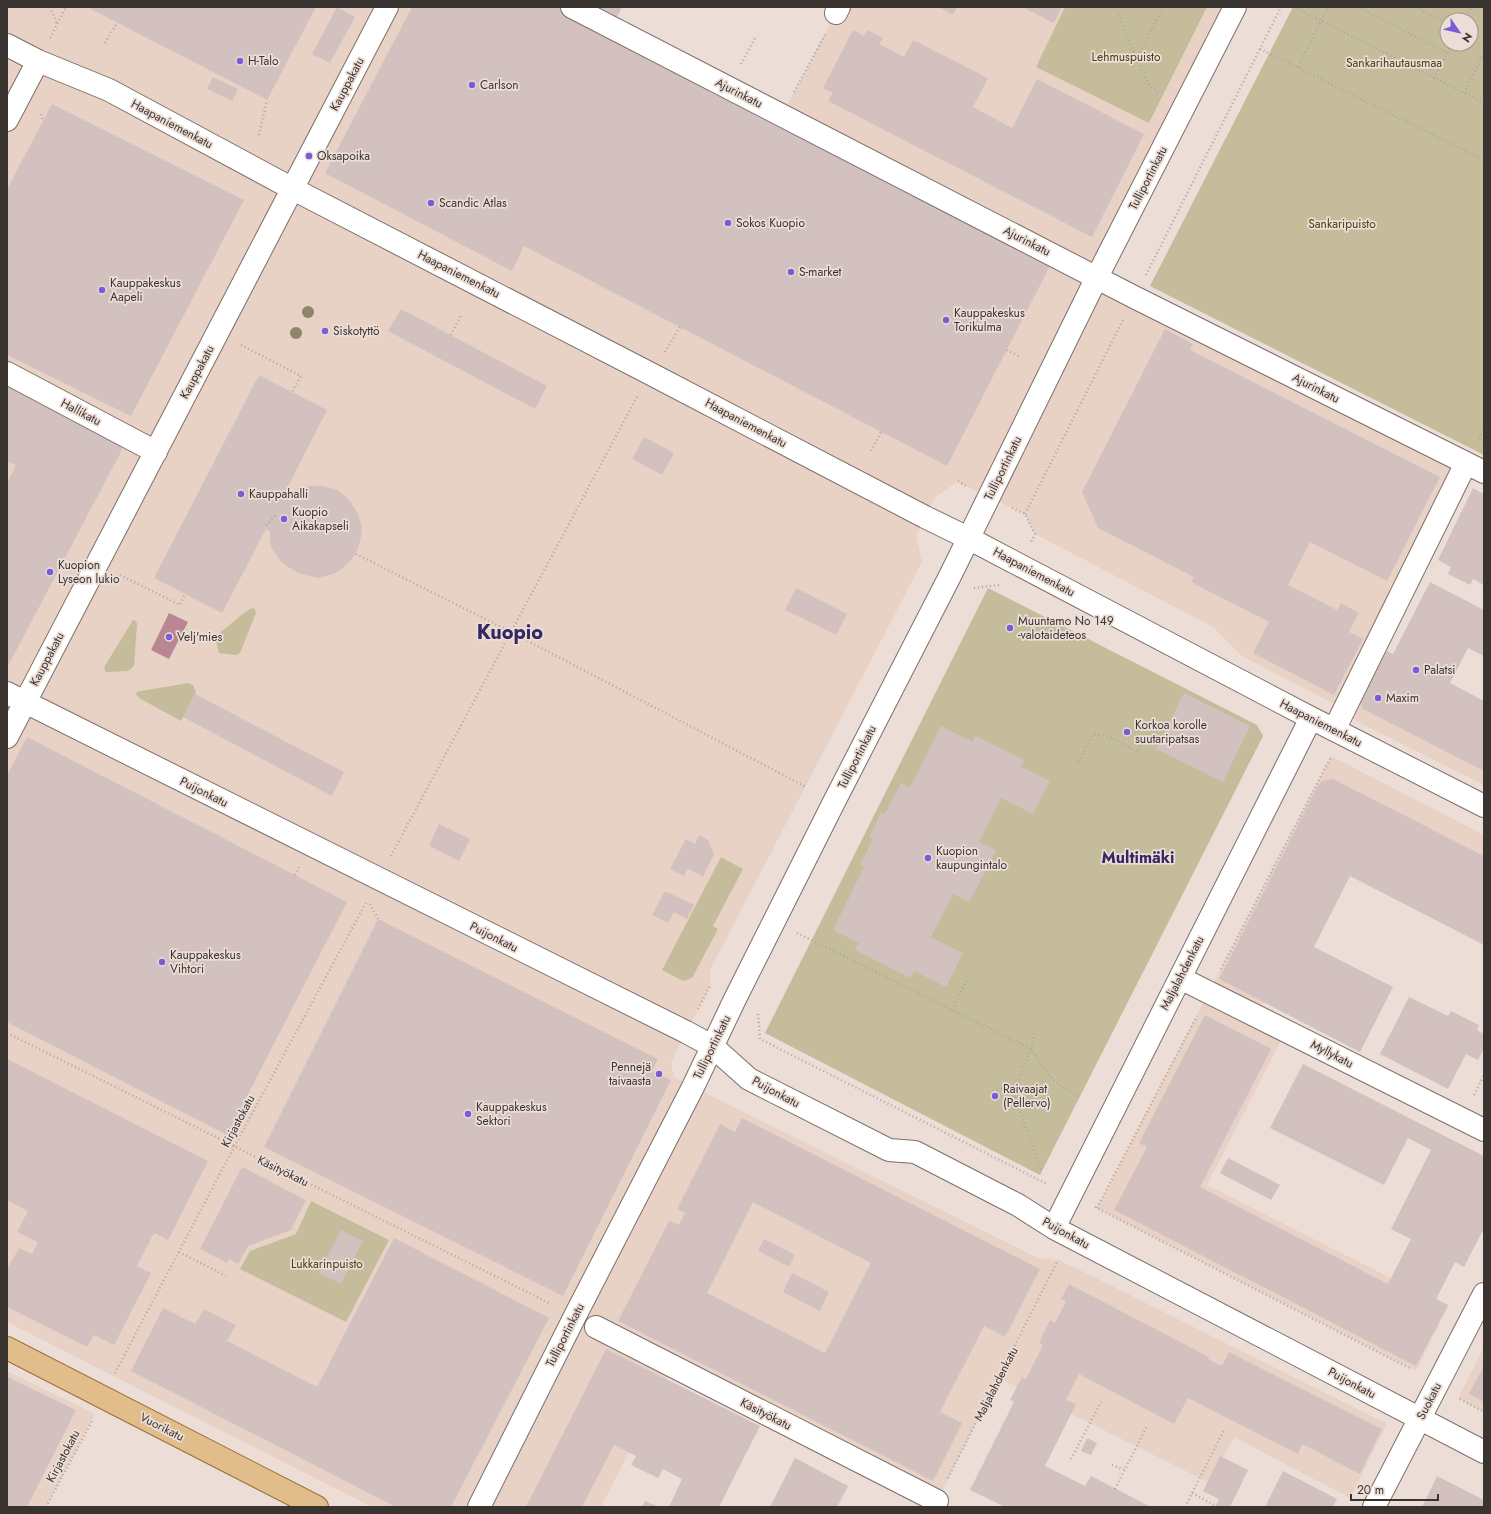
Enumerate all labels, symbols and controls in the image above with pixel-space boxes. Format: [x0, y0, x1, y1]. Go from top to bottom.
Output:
north arrow [1439, 12, 1479, 52]
text: N [1458, 29, 1476, 46]
park label: Lehmuspuisto [1092, 48, 1161, 66]
place label: H-Talo [248, 52, 279, 70]
street label: Kauppakatu [325, 54, 369, 114]
park label: Sankarihautausmaa [1346, 54, 1442, 72]
marker: H-Talo [235, 56, 245, 66]
street label: Ajurinkatu [712, 73, 766, 113]
place label: Carlson [480, 76, 519, 94]
marker: Carlson [467, 80, 477, 90]
street label: Haapaniemenkatu [128, 95, 216, 153]
street label: Tulliportinkatu [1124, 143, 1172, 213]
place label: Oksapoika [317, 147, 370, 165]
marker: Oksapoika [304, 151, 314, 161]
place label: Scandic Atlas [439, 194, 507, 212]
marker: Scandic Atlas [426, 198, 436, 208]
place label: Sokos Kuopio [736, 214, 805, 232]
park label: Sankaripuisto [1308, 215, 1376, 233]
marker: Sokos Kuopio [723, 218, 733, 228]
street label: Ajurinkatu [1000, 221, 1054, 261]
street label: Haapaniemenkatu [415, 245, 503, 303]
place label: S-market [799, 263, 842, 281]
marker: S-market [786, 267, 796, 277]
place label: Kauppakeskus Aapeli [110, 274, 181, 306]
marker: Kauppakeskus Aapeli [97, 285, 107, 295]
place label: Kauppakeskus Torikulma [954, 304, 1025, 336]
marker: Kauppakeskus Torikulma [941, 315, 951, 325]
place label: Siskotyttö [333, 322, 380, 340]
marker: Siskotyttö [320, 326, 330, 336]
street label: Kauppakatu [175, 342, 219, 402]
street label: Ajurinkatu [1289, 368, 1343, 408]
street label: Hallikatu [58, 394, 104, 430]
street label: Haapaniemenkatu [702, 394, 790, 452]
street label: Tulliportinkatu [980, 433, 1026, 503]
place label: Kauppahalli [249, 485, 308, 503]
marker: Kauppahalli [236, 489, 246, 499]
place label: Kuopio Aikakapseli [292, 503, 349, 535]
marker: Kuopio Aikakapseli [279, 514, 289, 524]
street label: Haapaniemenkatu [990, 543, 1078, 601]
place label: Kuopion Lyseon lukio [58, 556, 120, 588]
marker: Kuopion Lyseon lukio [45, 567, 55, 577]
place label: Muuntamo No 149 -valotaideteos [1018, 612, 1114, 644]
district label: Kuopio [477, 618, 543, 647]
marker: Muuntamo No 149 -valotaideteos [1005, 623, 1015, 633]
place label: Velj'mies [177, 628, 222, 646]
street label: Kauppakatu [25, 629, 69, 689]
marker: Velj'mies [164, 632, 174, 642]
place label: Palatsi [1424, 661, 1455, 679]
marker: Palatsi [1411, 665, 1421, 675]
place label: Maxim [1386, 689, 1419, 707]
marker: Maxim [1373, 693, 1383, 703]
street label: Haapaniemenkatu [1277, 694, 1365, 752]
place label: Korkoa korolle suutaripatsas [1135, 716, 1207, 748]
street label: Tulliportinkatu [833, 722, 881, 792]
marker: Korkoa korolle suutaripatsas [1122, 727, 1132, 737]
street label: Puijonkatu [177, 772, 231, 812]
place label: Kuopion kaupungintalo [936, 842, 1007, 874]
district label: Multimäki [1102, 846, 1174, 869]
marker: Kuopion kaupungintalo [923, 853, 933, 863]
street label: Puijonkatu [467, 917, 521, 957]
street label: Maljalahdenkatu [1155, 933, 1209, 1013]
place label: Kauppakeskus Vihtori [170, 946, 241, 978]
marker: Kauppakeskus Vihtori [157, 957, 167, 967]
street label: Tulliportinkatu [689, 1012, 735, 1082]
street label: Myllykatu [1307, 1036, 1357, 1072]
place label: Pennejä taivaasta [609, 1058, 651, 1090]
marker: Pennejä taivaasta [654, 1069, 664, 1079]
street label: Puijonkatu [749, 1072, 803, 1112]
place label: Raivaajat (Pellervo) [1003, 1080, 1051, 1112]
street label: Kirjastokatu [217, 1091, 259, 1151]
marker: Raivaajat (Pellervo) [990, 1091, 1000, 1101]
place label: Kauppakeskus Sektori [476, 1098, 547, 1130]
marker: Kauppakeskus Sektori [463, 1109, 473, 1119]
street label: Käsityökatu [254, 1151, 312, 1191]
street label: Puijonkatu [1039, 1213, 1093, 1253]
park label: Lukkarinpuisto [291, 1255, 363, 1273]
street label: Tulliportinkatu [541, 1300, 589, 1370]
street label: Maljalahdenkatu [969, 1344, 1023, 1424]
street label: Puijonkatu [1325, 1363, 1379, 1403]
street label: Suokatu [1412, 1379, 1446, 1423]
street label: Käsityökatu [737, 1393, 795, 1435]
street label: Vuorikatu [137, 1408, 187, 1446]
street label: Kirjastokatu [42, 1426, 84, 1486]
scale bar [1351, 1476, 1438, 1502]
text: 20 m [1357, 1481, 1384, 1499]

